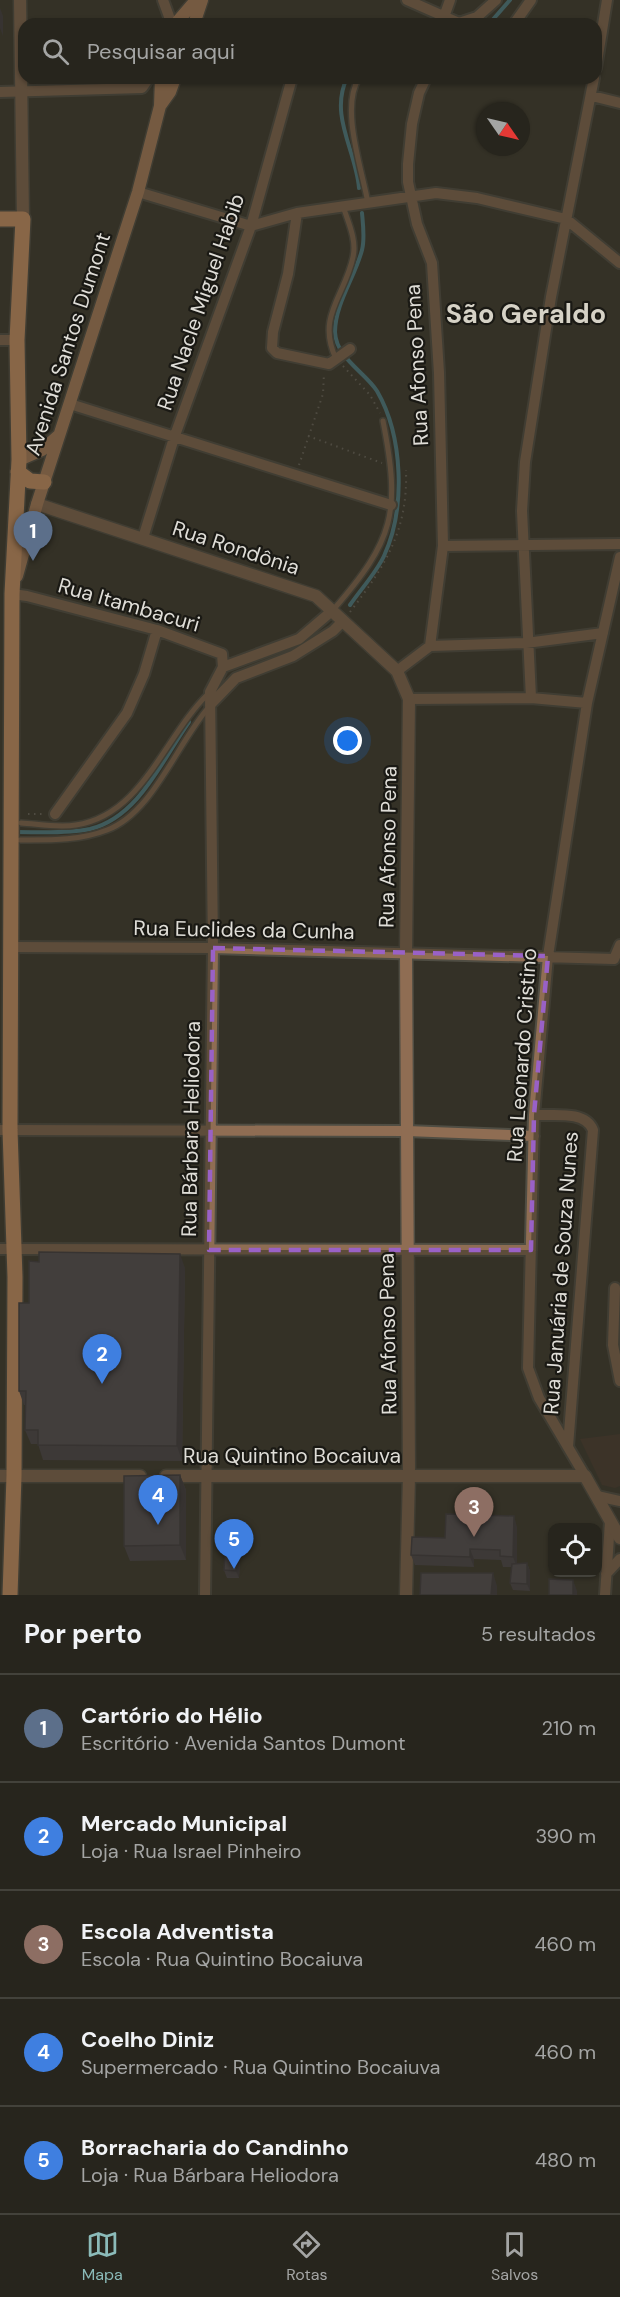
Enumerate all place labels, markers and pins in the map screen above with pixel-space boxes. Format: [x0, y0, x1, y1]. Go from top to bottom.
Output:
pin: 1 [14, 512, 52, 561]
pin: 2 [82, 1334, 122, 1384]
pin: 4 [138, 1476, 178, 1525]
pin: 3 [454, 1488, 494, 1537]
pin: 5 [214, 1520, 254, 1569]

